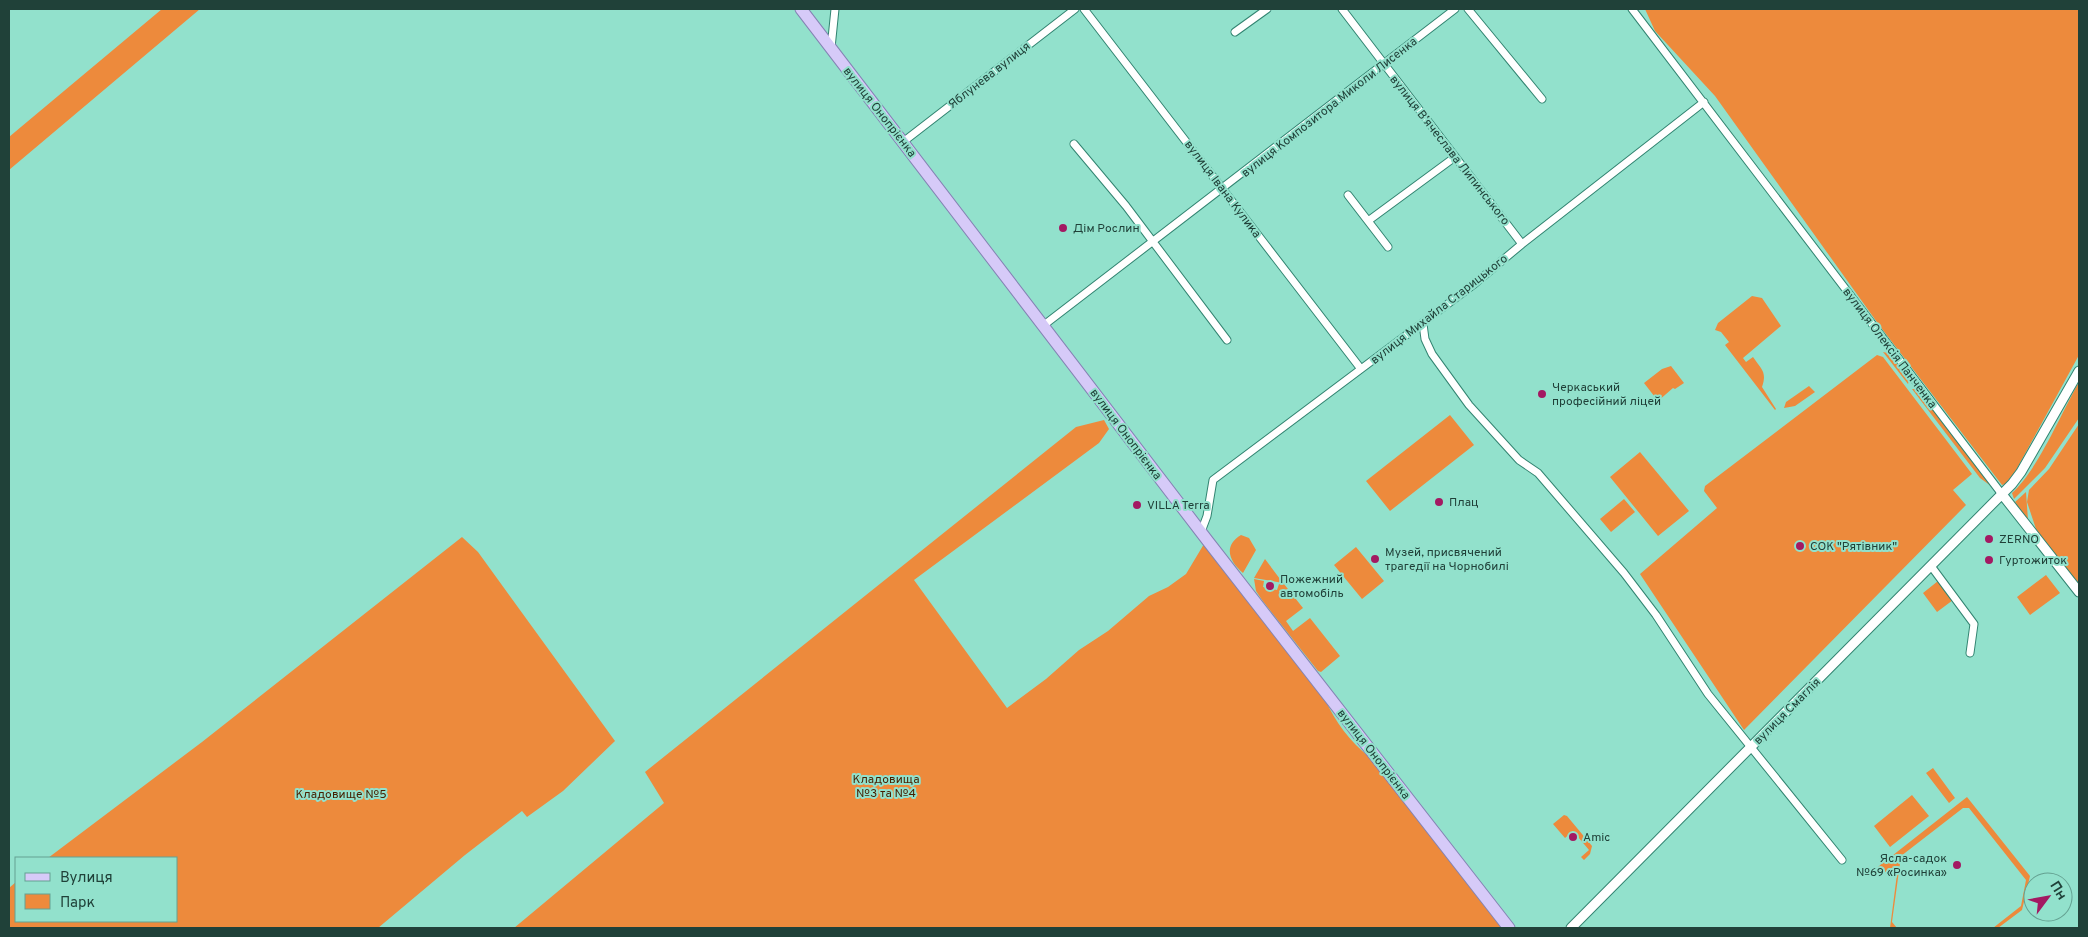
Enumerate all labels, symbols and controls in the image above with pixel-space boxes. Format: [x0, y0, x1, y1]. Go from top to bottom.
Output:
street label: вулиця Композитора Миколи Лисенка [1238, 34, 1421, 182]
street label: Яблунева вулиця [945, 39, 1034, 113]
street label: вулиця Онопрієнка [839, 64, 919, 161]
street label: вулиця Вʼячеслава Липинського [1386, 72, 1513, 229]
street label: вулиця Івана Кулика [1180, 138, 1264, 242]
place label: Дім Рослин [1073, 221, 1140, 237]
marker: Дім Рослин [1057, 222, 1069, 234]
street label: вулиця Михайла Старицького [1368, 251, 1512, 368]
street label: вулиця Олексія Панченка [1839, 285, 1940, 412]
place label: Черкаський професійний ліцей [1552, 380, 1661, 410]
street label: вулиця Онопрієнка [1086, 386, 1165, 483]
marker: Черкаський професійний ліцей [1536, 388, 1548, 400]
place label: Плац [1449, 495, 1479, 511]
marker: Плац [1433, 496, 1445, 508]
place label: VILLA Terra [1147, 498, 1210, 514]
marker: VILLA Terra [1131, 499, 1143, 511]
place label: ZERNO [1999, 532, 2039, 548]
marker: ZERNO [1983, 533, 1995, 545]
place label: СОК "Рятівник" [1810, 539, 1897, 555]
marker: СОК "Рятівник" [1794, 540, 1806, 552]
place label: Музей, присвячений трагедії на Чорнобилі [1385, 545, 1509, 575]
marker: Музей, присвячений трагедії на Чорнобилі [1369, 553, 1381, 565]
place label: Гуртожиток [1999, 553, 2067, 569]
marker: Гуртожиток [1983, 554, 1995, 566]
place label: Пожежний автомобіль [1280, 572, 1344, 602]
marker: Пожежний автомобіль [1264, 580, 1276, 592]
street label: вулиця Смаглія [1751, 675, 1825, 749]
street label: вулиця Онопрієнка [1333, 706, 1413, 803]
park label: Кладовища №3 та №4 [853, 772, 919, 802]
park label: Кладовище №5 [295, 787, 387, 803]
place label: Amic [1583, 830, 1610, 846]
marker: Amic [1567, 831, 1579, 843]
place label: Ясла-садок №69 «Росинка» [1856, 851, 1947, 881]
legend [15, 857, 178, 922]
marker: Ясла-садок №69 «Росинка» [1951, 859, 1963, 871]
text: Вулиця [60, 869, 113, 888]
north arrow [2023, 872, 2073, 922]
text: Пн [2046, 878, 2070, 903]
text: Парк [60, 894, 95, 913]

